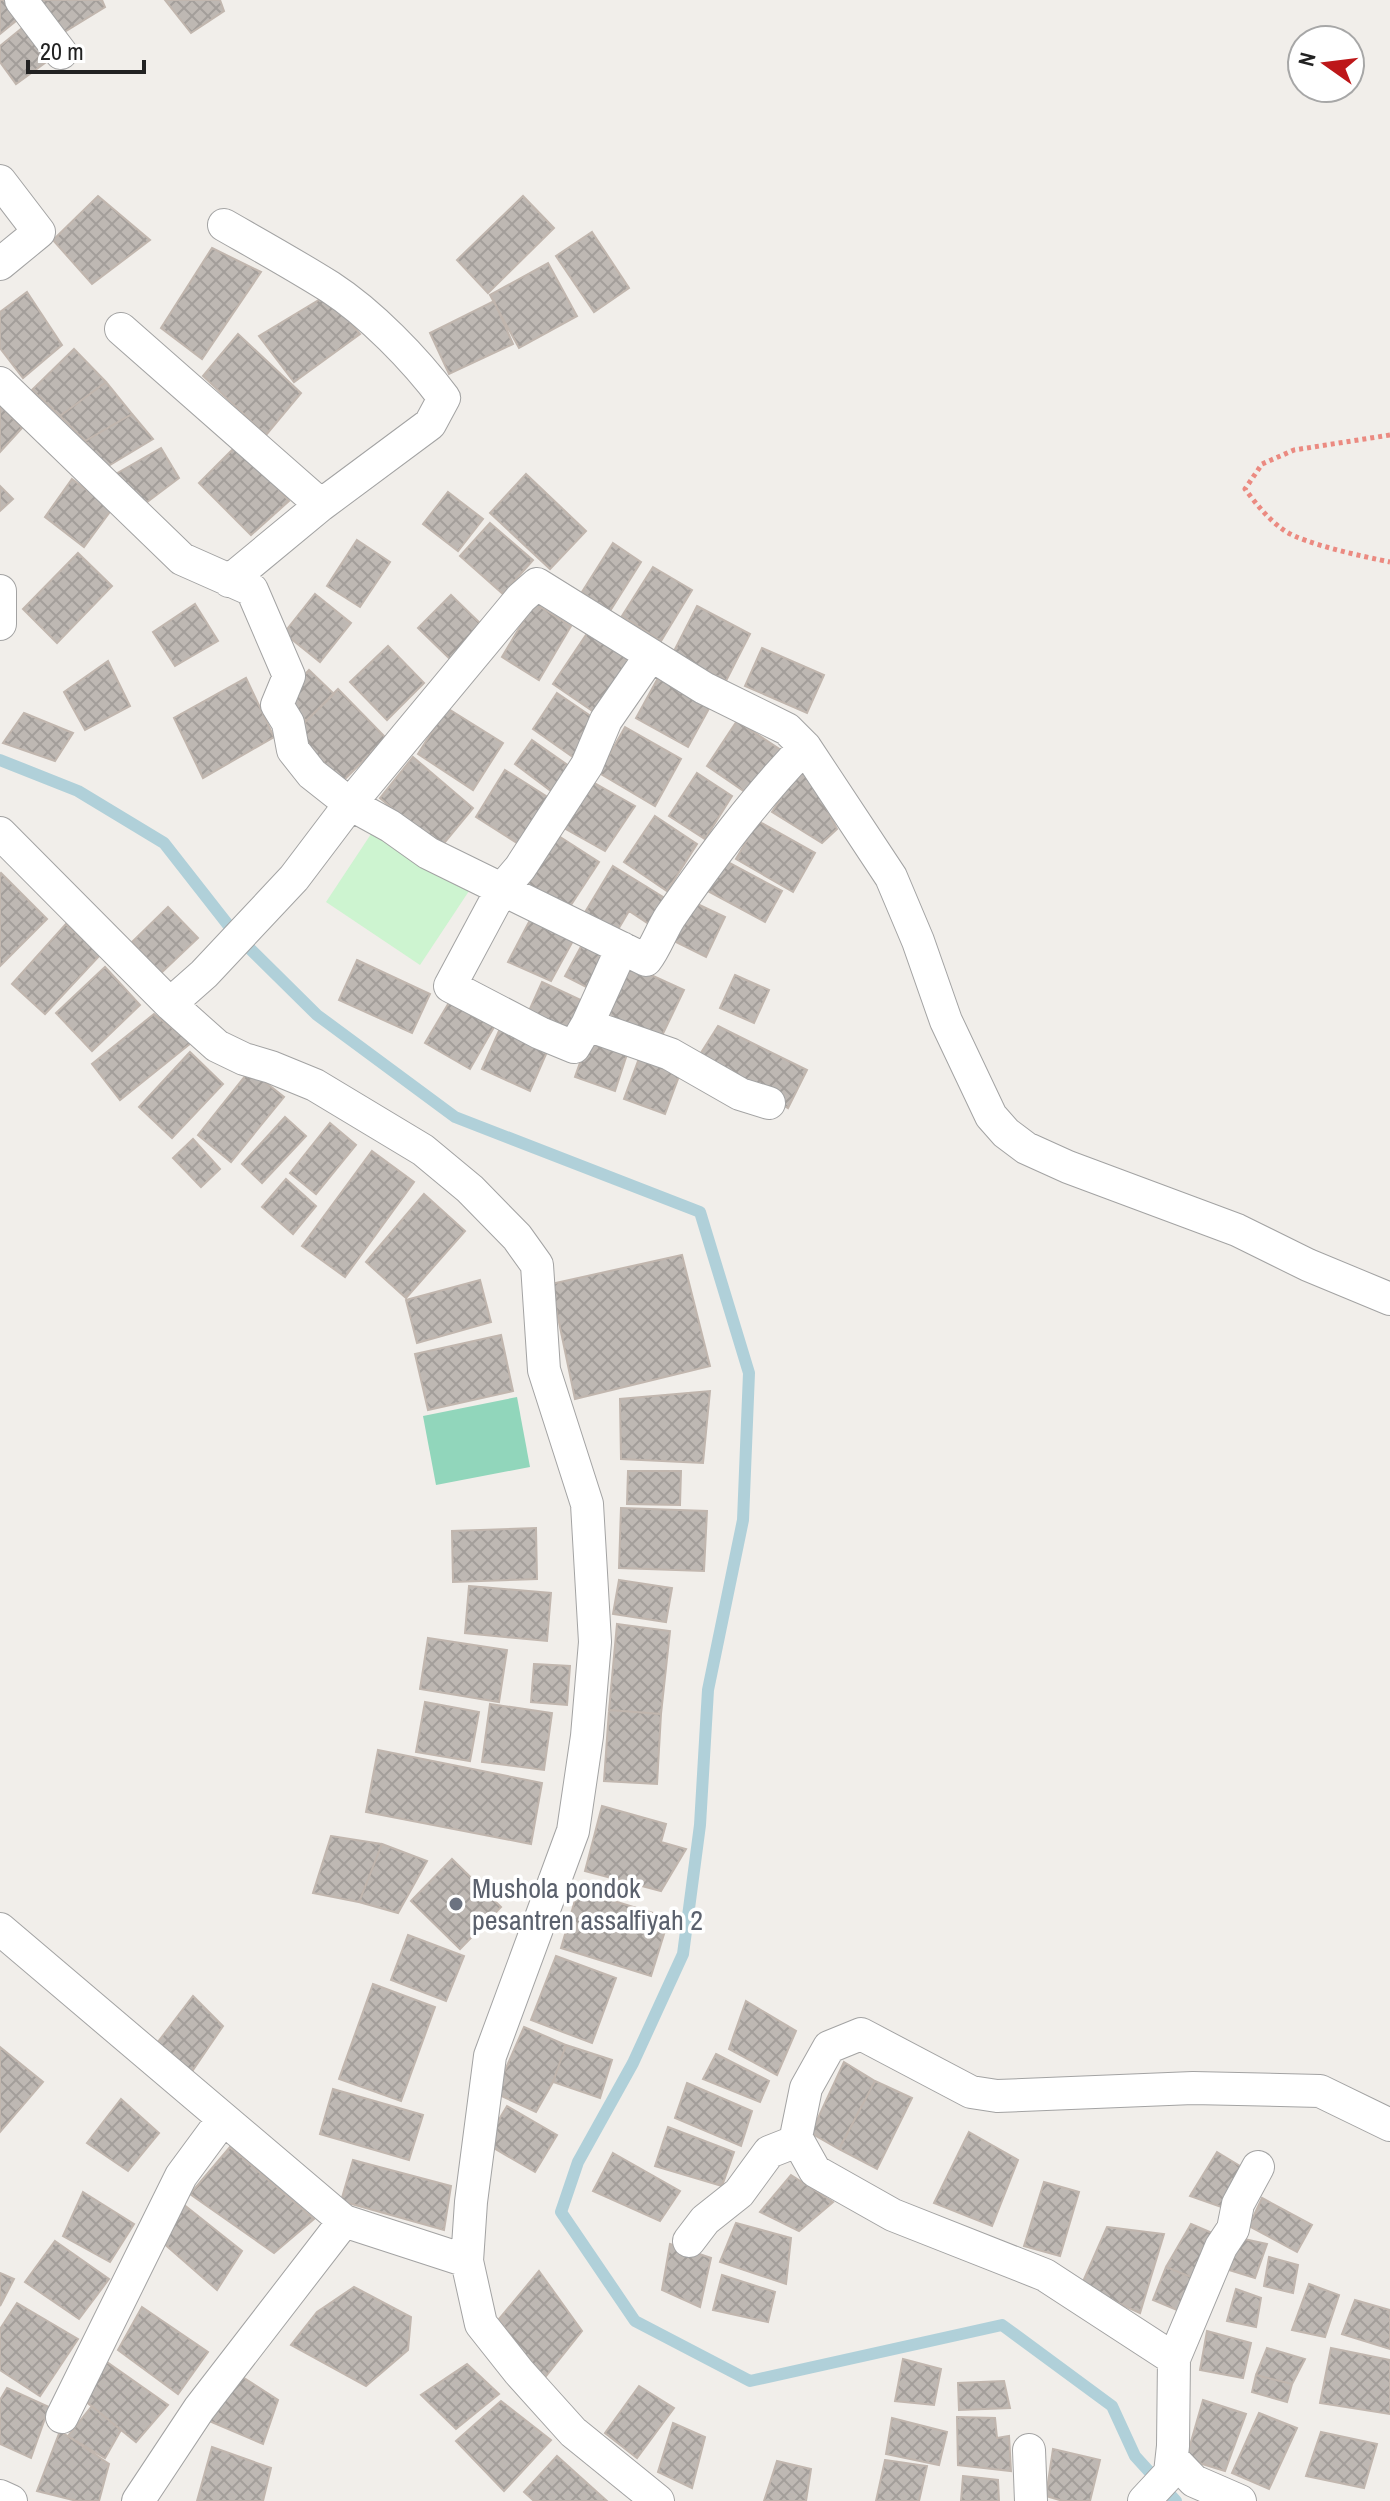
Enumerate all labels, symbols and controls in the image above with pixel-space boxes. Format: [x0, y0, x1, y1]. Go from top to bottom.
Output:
scale bar [28, 24, 144, 74]
north arrow [1286, 24, 1366, 104]
text: 20 m [40, 35, 84, 67]
text: N [1290, 49, 1323, 69]
place label: Mushola pondok pesantren assalfiyah 2 [472, 1869, 703, 1939]
marker: Mushola pondok pesantren assalfiyah 2 [447, 1895, 465, 1913]

